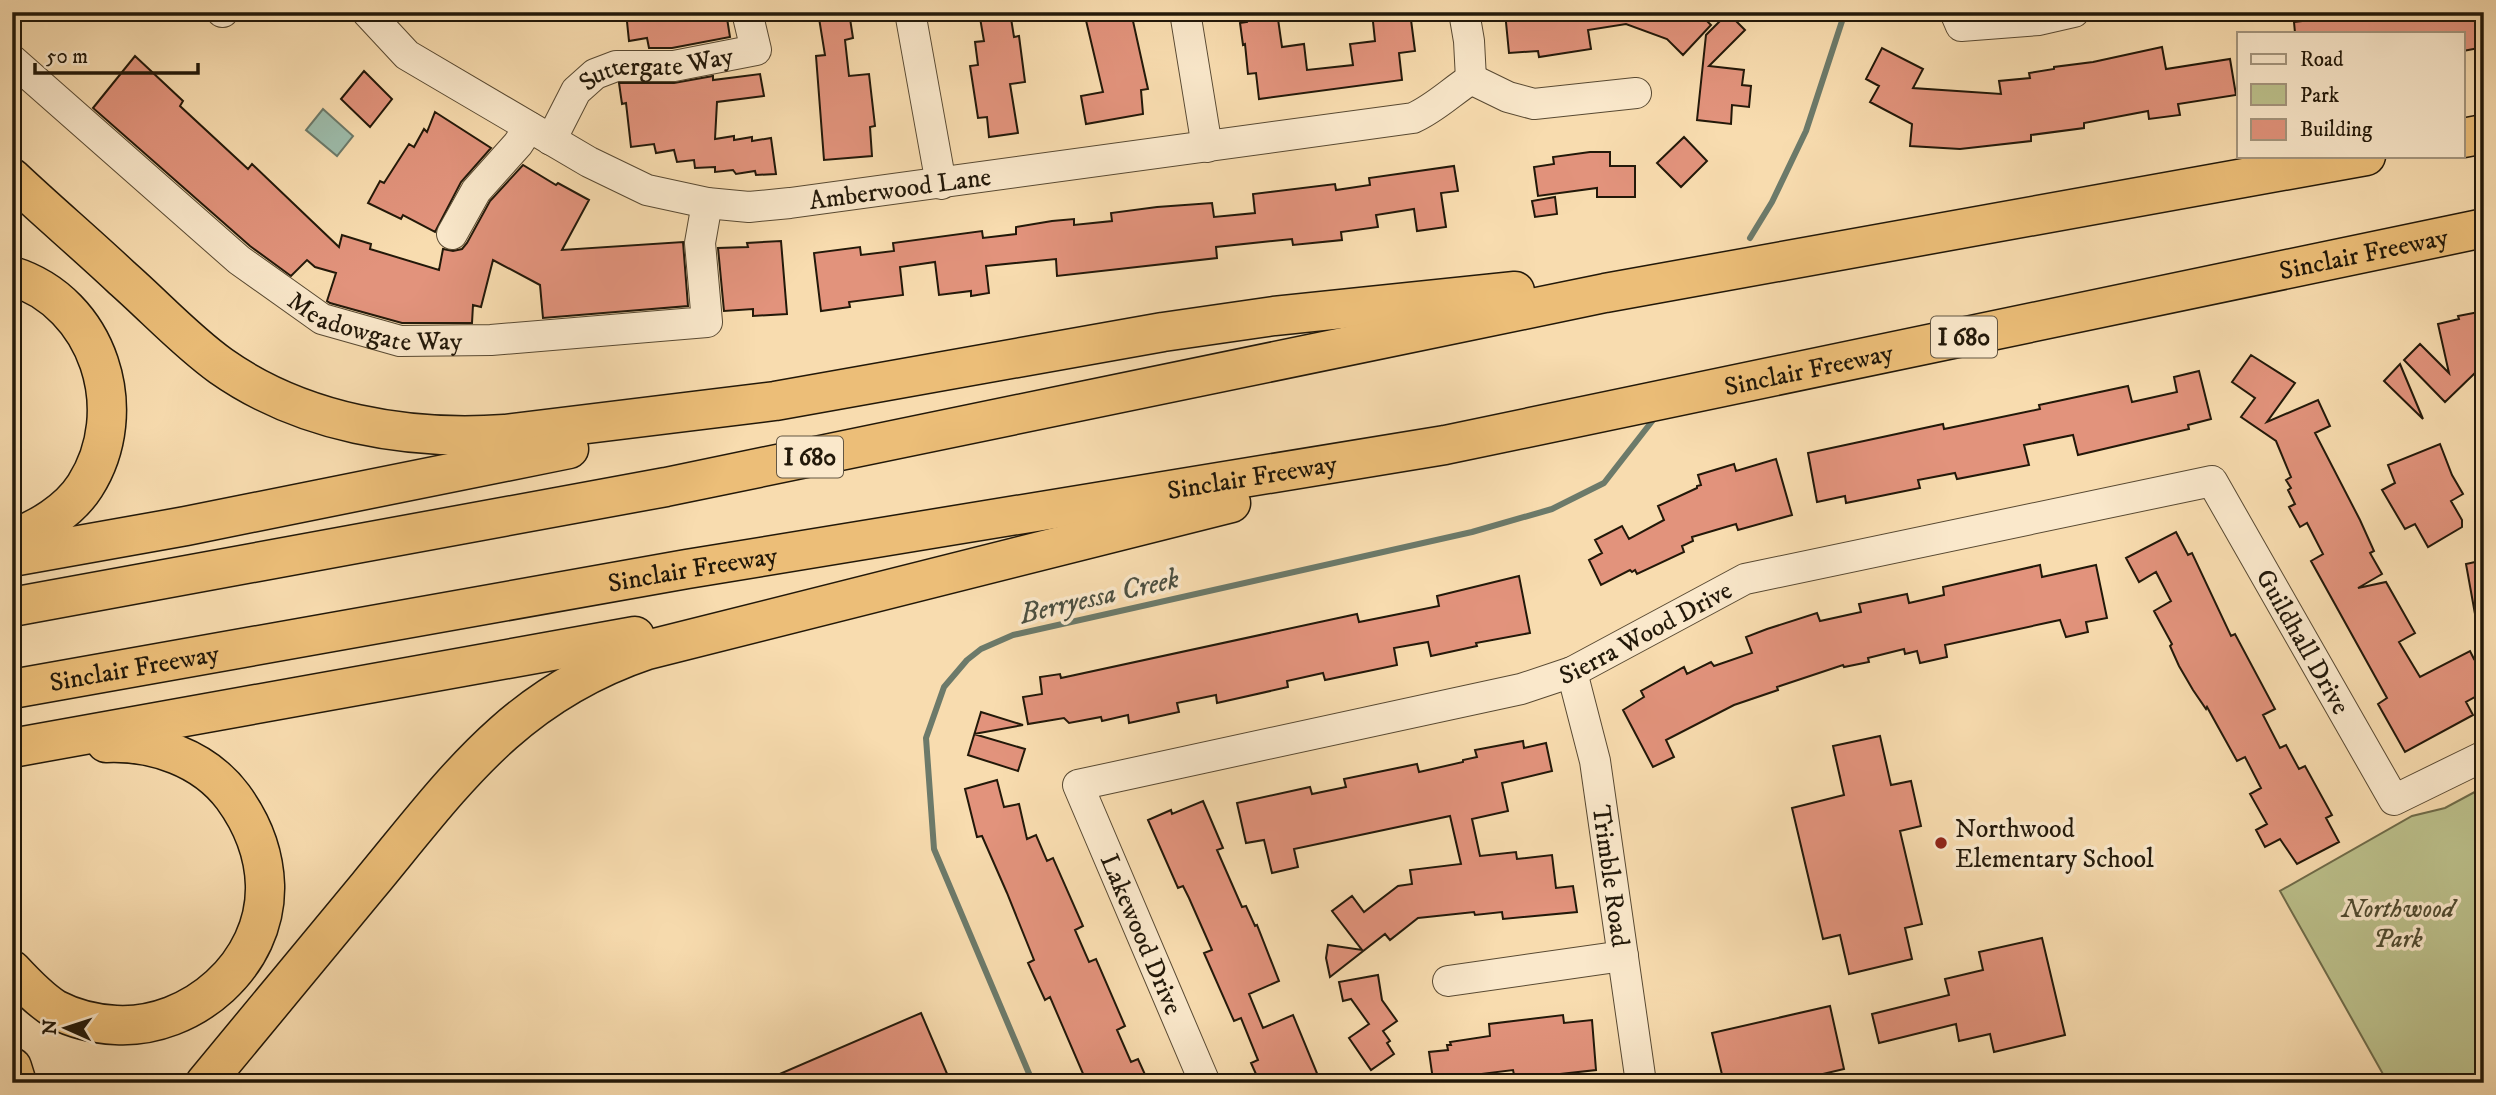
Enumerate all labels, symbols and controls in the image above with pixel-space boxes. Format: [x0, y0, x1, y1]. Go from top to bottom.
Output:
scale bar [35, 32, 198, 76]
legend [2237, 32, 2464, 158]
street label: Suttergate Way [572, 40, 737, 99]
text: 50 m [46, 44, 88, 70]
text: Road [2300, 47, 2344, 73]
text: Park [2300, 83, 2340, 109]
text: Building [2300, 117, 2373, 143]
street label: Amberwood Lane [807, 161, 993, 218]
street label: Sinclair Freeway [2276, 221, 2452, 288]
street label: Meadowgate Way [281, 285, 463, 359]
road number: I 680 [1931, 316, 1997, 358]
street label: Sinclair Freeway [1721, 337, 1897, 404]
road number: I 680 [777, 436, 843, 478]
street label: Sinclair Freeway [1165, 448, 1340, 508]
street label: Sinclair Freeway [605, 539, 781, 601]
water label: Berryessa Creek [1015, 561, 1183, 632]
street label: Guildhall Drive [2248, 563, 2357, 721]
street label: Sierra Wood Drive [1555, 574, 1738, 693]
street label: Sinclair Freeway [47, 637, 222, 700]
street label: Trimble Road [1583, 803, 1636, 949]
place label: Northwood Elementary School [1955, 813, 2154, 876]
marker: Northwood Elementary School [1933, 835, 1949, 851]
street label: Lakewood Drive [1092, 849, 1189, 1020]
park label: Northwood Park [2340, 893, 2458, 956]
north arrow [32, 993, 102, 1064]
text: N [39, 1018, 62, 1036]

